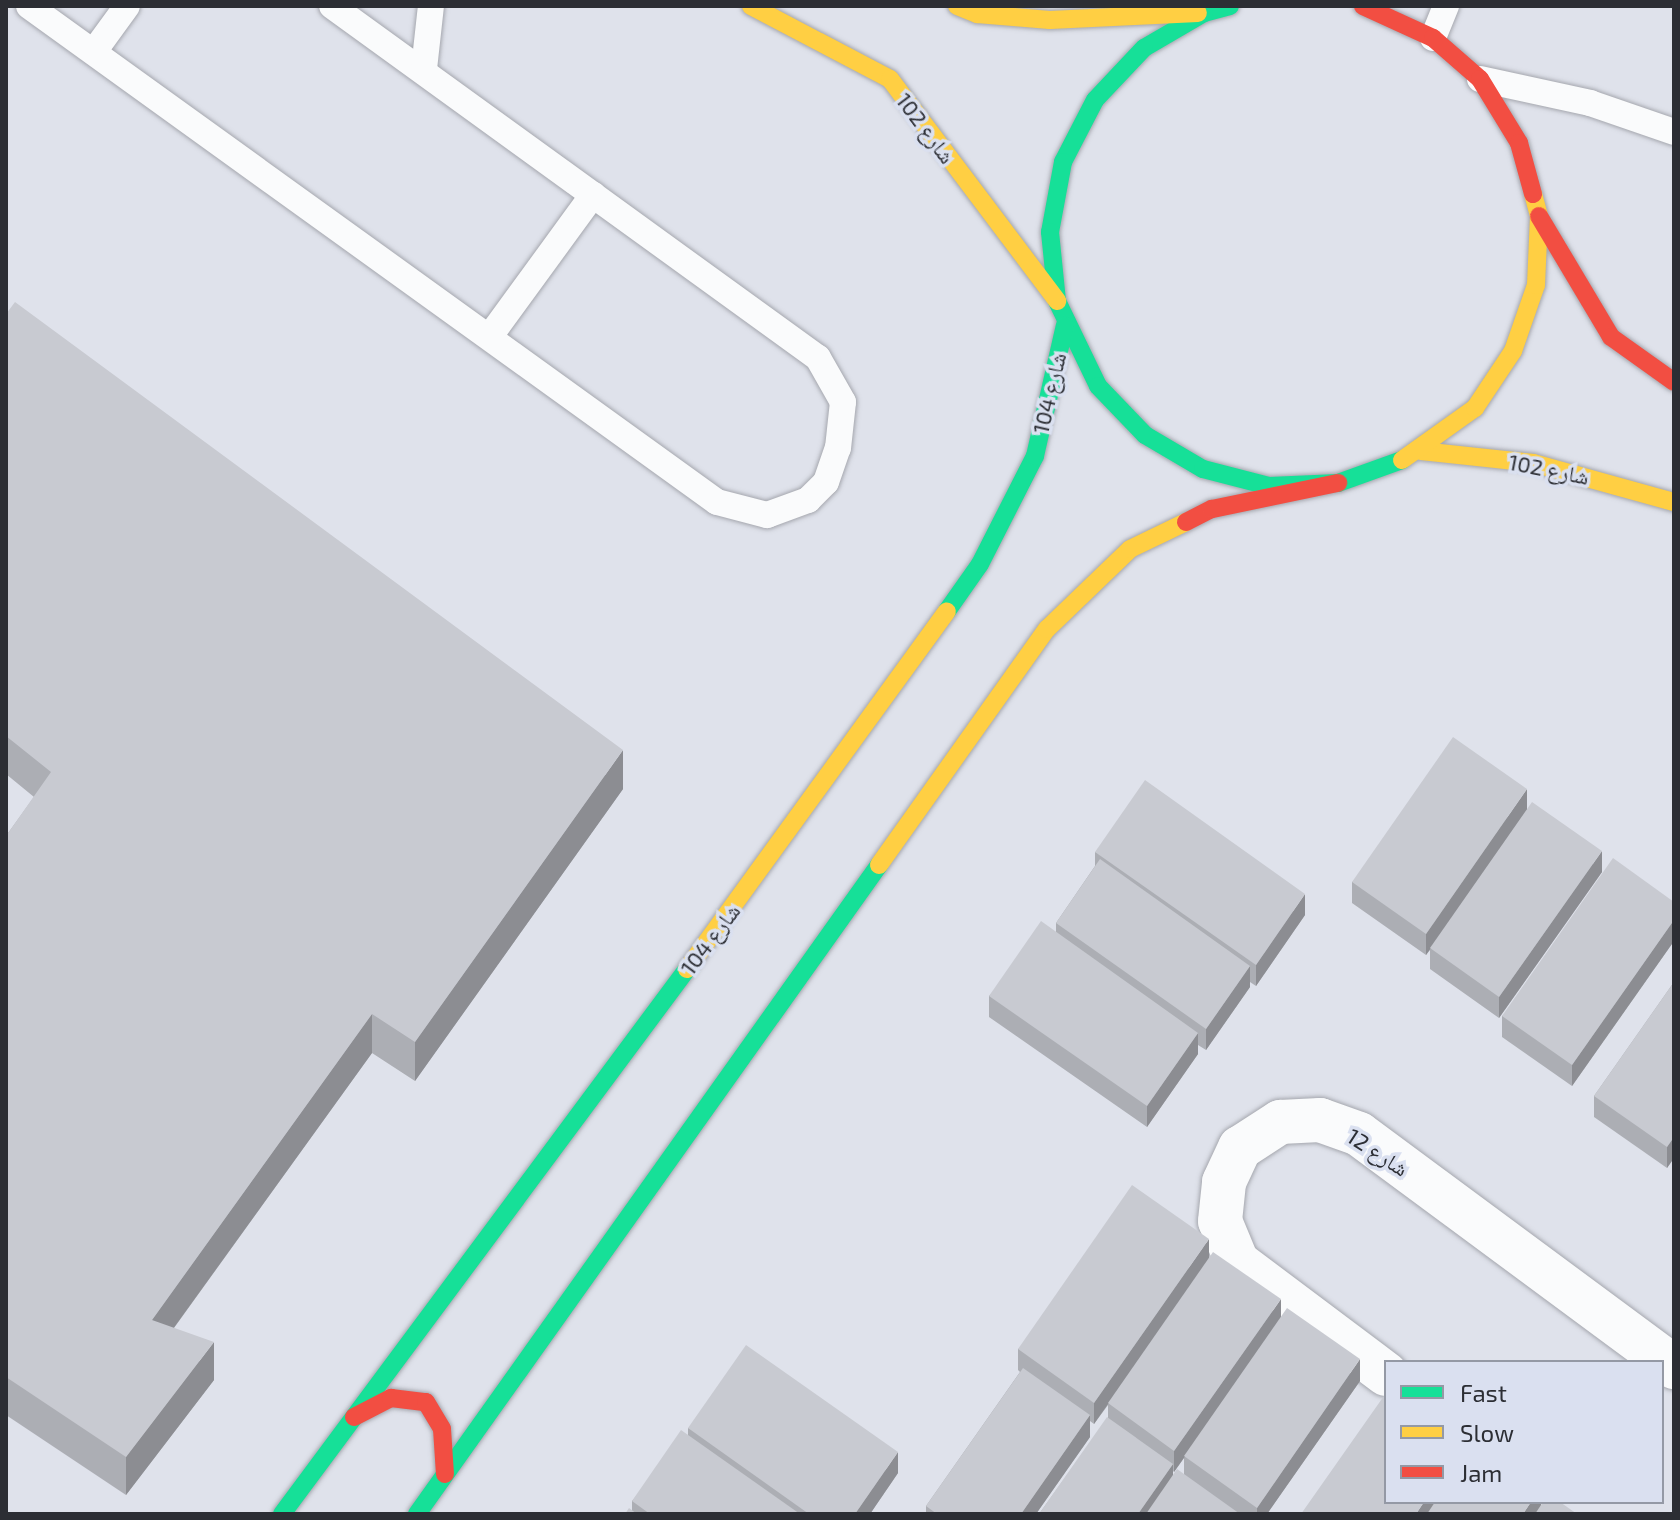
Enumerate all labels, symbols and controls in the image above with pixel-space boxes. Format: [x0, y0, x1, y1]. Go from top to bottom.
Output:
street label: شارع 102 [891, 88, 961, 168]
street label: شارع 104 [1027, 350, 1071, 436]
street label: شارع 102 [1507, 448, 1591, 490]
street label: شارع 104 [675, 898, 745, 980]
street label: شارع 12 [1342, 1122, 1414, 1182]
legend [1384, 1360, 1664, 1504]
text: Fast [1460, 1378, 1507, 1407]
text: Slow [1460, 1418, 1514, 1447]
text: Jam [1460, 1458, 1502, 1487]

